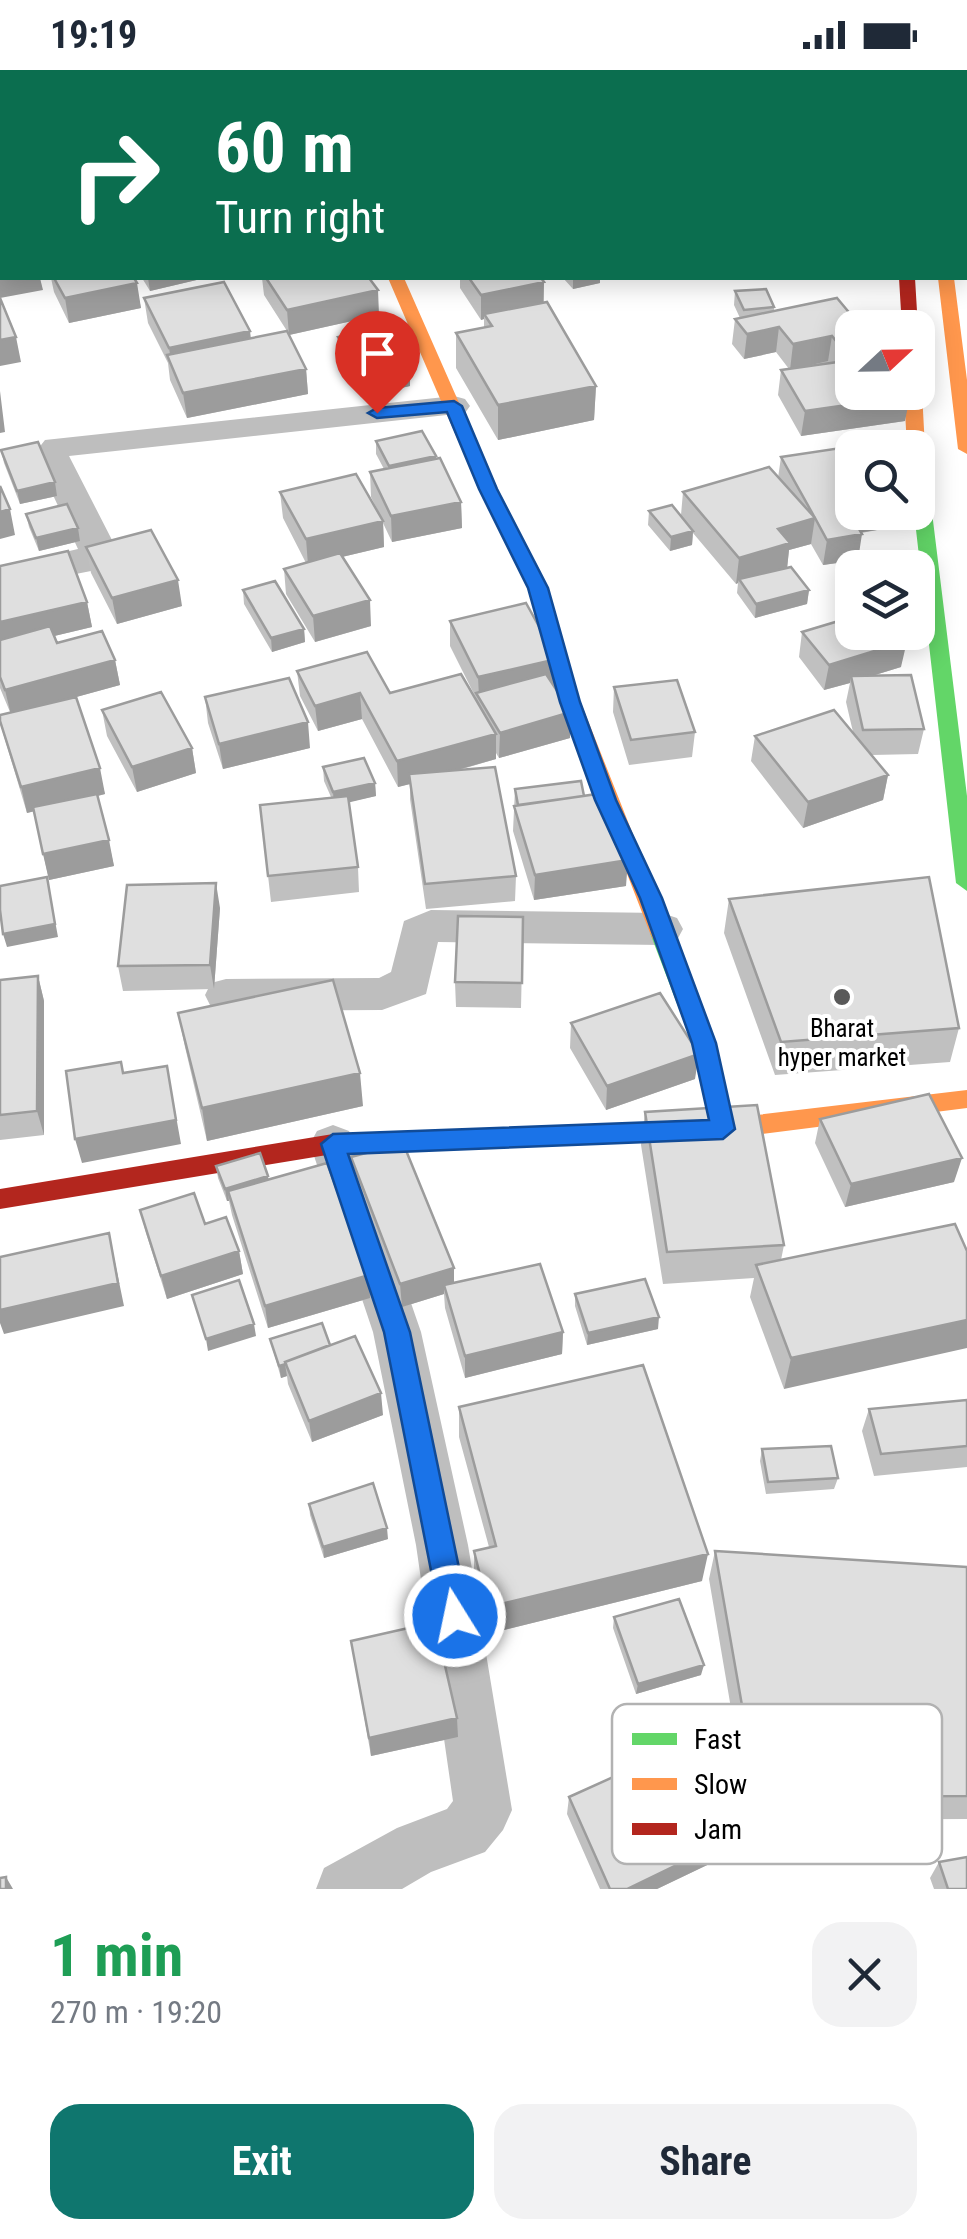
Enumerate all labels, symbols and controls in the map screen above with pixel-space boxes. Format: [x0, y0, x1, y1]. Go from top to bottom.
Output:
text: 19:19 [50, 13, 137, 57]
text: 60 m [215, 107, 354, 189]
icon: right [50, 110, 180, 240]
text: Turn right [215, 191, 385, 244]
north arrow [835, 310, 935, 410]
map controls [835, 310, 935, 650]
pin [335, 311, 420, 414]
icon: arrive [350, 326, 405, 381]
button: search [835, 430, 935, 530]
button: layers [835, 550, 935, 650]
marker: Bharat hyper market [831, 986, 853, 1008]
place label: Bharat hyper market [778, 1014, 906, 1072]
position arrow [403, 1564, 507, 1668]
legend [612, 1704, 942, 1864]
text: Fast [694, 1723, 741, 1756]
text: Slow [694, 1768, 747, 1801]
text: Jam [694, 1813, 742, 1846]
text: 1 min [50, 1920, 183, 1991]
button: close [812, 1922, 917, 2027]
text: 270 m · 19:20 [50, 1993, 222, 2031]
button: Exit [50, 2104, 474, 2219]
button: Share [494, 2104, 917, 2219]

